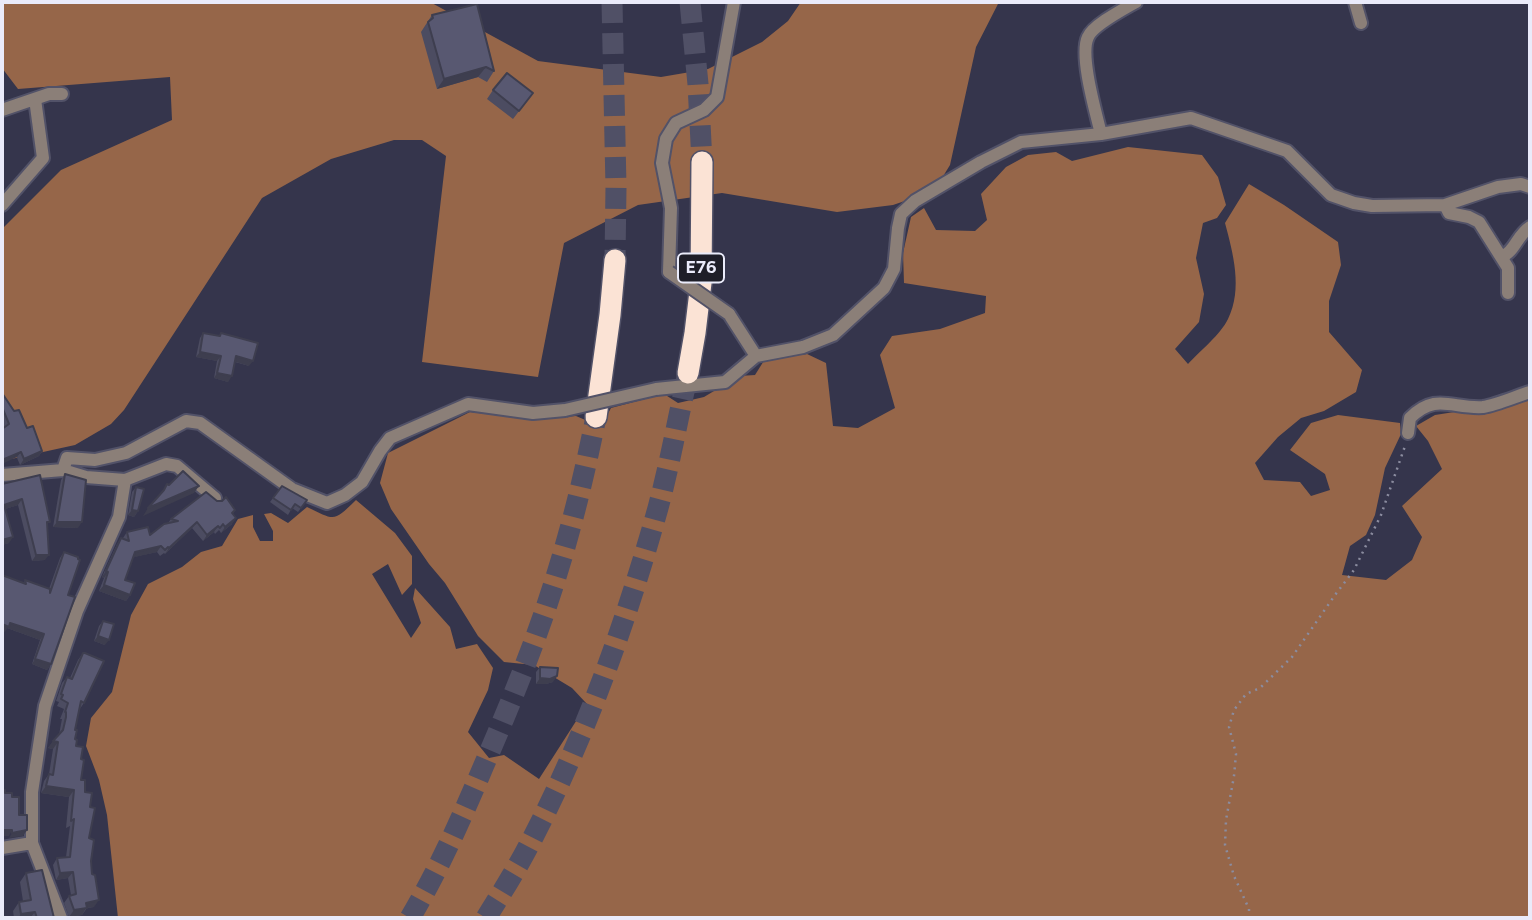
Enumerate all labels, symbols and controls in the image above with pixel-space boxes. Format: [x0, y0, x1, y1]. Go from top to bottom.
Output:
road number: E76 [678, 254, 724, 282]

